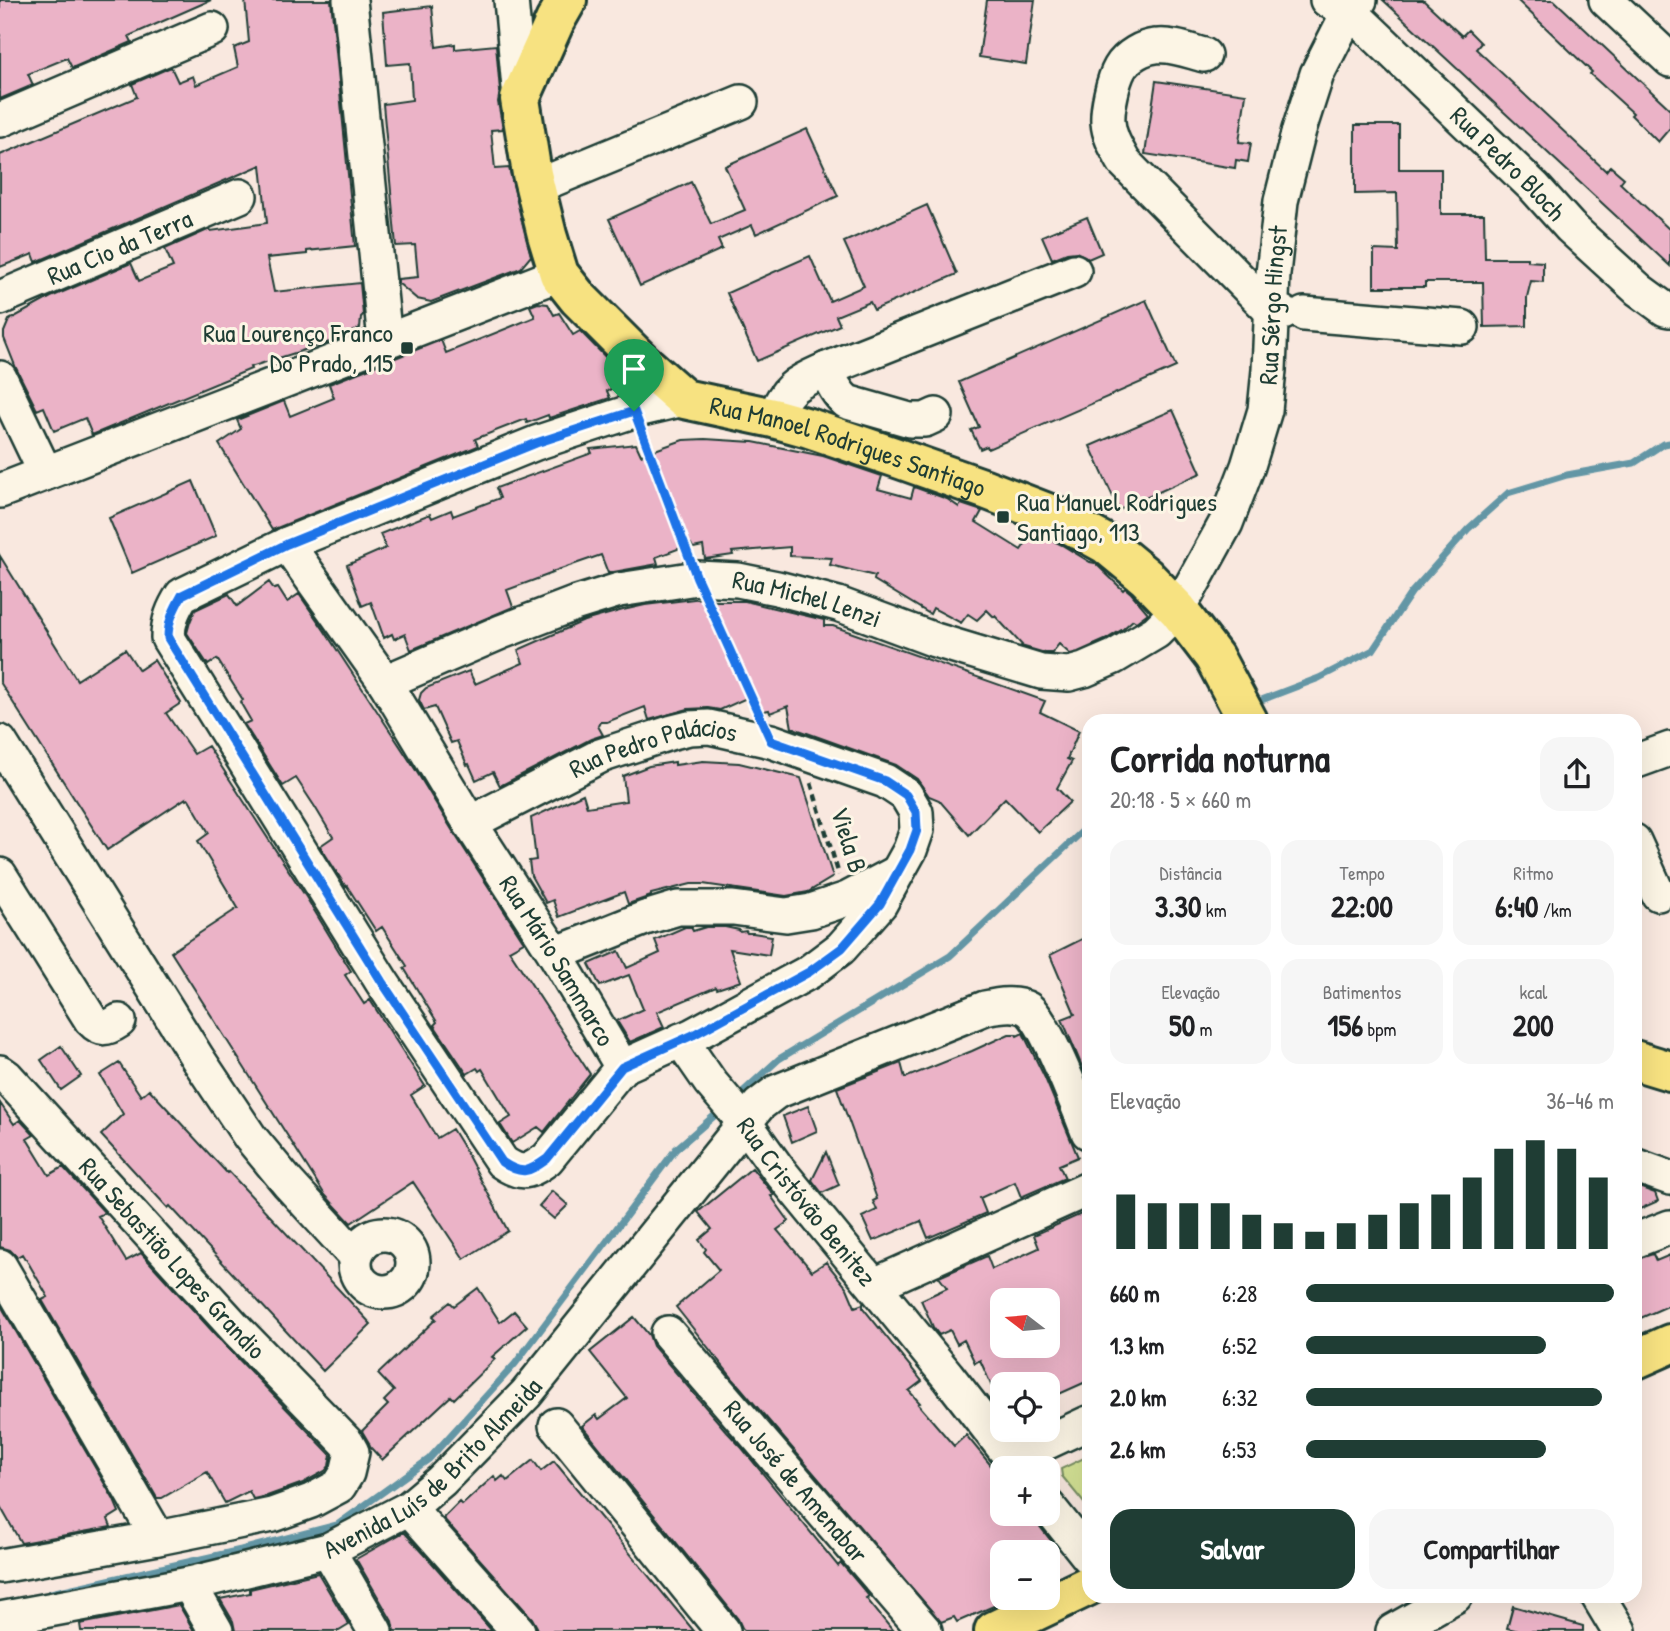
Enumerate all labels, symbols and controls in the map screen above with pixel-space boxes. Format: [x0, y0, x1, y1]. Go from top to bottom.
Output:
street label: Rua Pedro Bloch [1443, 98, 1574, 228]
street label: Rua Cio da Terra [42, 200, 197, 293]
street label: Rua Sérgo Hingst [1250, 223, 1295, 386]
place label: Rua Lourenço Franco Do Prado, 115 [203, 315, 393, 380]
pin [604, 339, 664, 411]
marker: Rua Lourenço Franco Do Prado, 115 [399, 340, 415, 356]
icon: arrive [615, 350, 653, 388]
street label: Rua Manoel Rodrigues Santiago [707, 387, 991, 505]
place label: Rua Manuel Rodrigues Santiago, 113 [1017, 484, 1217, 549]
marker: Rua Manuel Rodrigues Santiago, 113 [995, 509, 1011, 525]
street label: Rua Michel Lenzi [730, 561, 886, 636]
street label: Rua Pedro Palácios [563, 709, 741, 786]
text: Corrida noturna [1110, 732, 1330, 784]
button: share [1540, 737, 1614, 811]
text: 20:18 · 5 × 660 m [1110, 784, 1251, 815]
street label: Viela B [823, 803, 876, 877]
text: Distância [1160, 860, 1222, 886]
text: Tempo [1339, 860, 1385, 886]
text: Ritmo [1513, 860, 1553, 886]
street label: Rua Mário Sammarco [492, 868, 624, 1052]
text: 3.30 [1155, 886, 1201, 926]
text: 22:00 [1331, 886, 1393, 926]
text: 6:40 [1495, 886, 1539, 926]
text: km [1201, 897, 1227, 923]
text: /km [1539, 897, 1572, 923]
text: Elevação [1161, 979, 1220, 1005]
text: Batimentos [1323, 979, 1401, 1005]
text: kcal [1519, 979, 1547, 1005]
text: 50 [1169, 1005, 1195, 1045]
text: 156 [1328, 1005, 1363, 1045]
text: 200 [1513, 1005, 1554, 1045]
text: m [1195, 1016, 1212, 1042]
text: bpm [1363, 1016, 1396, 1042]
text: Elevação [1110, 1085, 1181, 1116]
text: 36–46 m [1546, 1085, 1614, 1116]
street label: Rua Cristóvão Benitez [729, 1110, 885, 1293]
street label: Rua Sebastião Lopes Grandio [71, 1150, 274, 1366]
text: 660 m [1110, 1278, 1160, 1309]
text: 6:28 [1222, 1278, 1257, 1309]
north arrow [990, 1288, 1060, 1358]
map controls [990, 1288, 1060, 1610]
text: 1.3 km [1110, 1330, 1164, 1361]
text: 6:52 [1222, 1330, 1257, 1361]
street label: Avenida Luís de Brito Almeida [317, 1370, 549, 1567]
button: locate [990, 1372, 1060, 1442]
text: 2.0 km [1110, 1382, 1166, 1413]
text: 6:32 [1222, 1382, 1258, 1413]
street label: Rua José de Amenabar [716, 1392, 877, 1570]
text: 2.6 km [1110, 1434, 1165, 1465]
text: 6:53 [1222, 1434, 1257, 1465]
button: + [990, 1456, 1060, 1526]
button: Salvar [1110, 1509, 1355, 1589]
button: Compartilhar [1369, 1509, 1614, 1589]
button: − [990, 1540, 1060, 1610]

